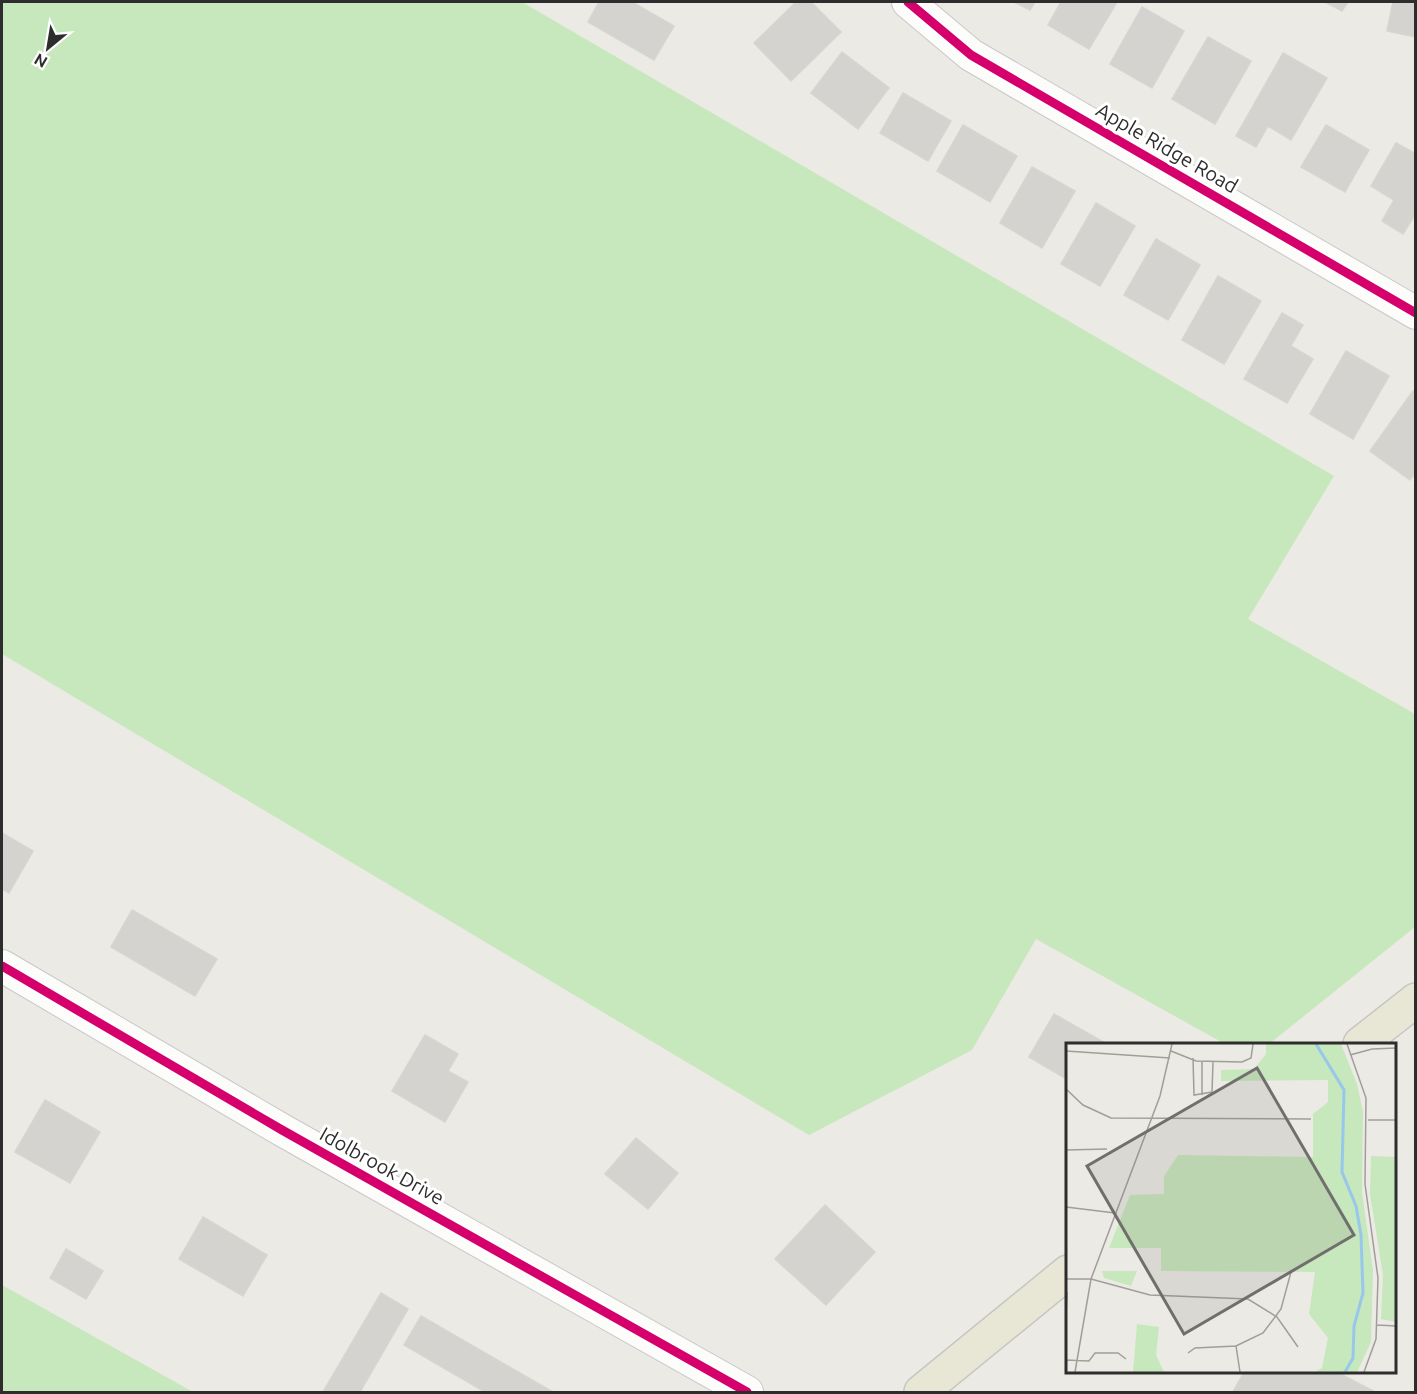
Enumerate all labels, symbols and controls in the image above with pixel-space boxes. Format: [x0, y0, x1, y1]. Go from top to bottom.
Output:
north arrow [18, 18, 78, 78]
text: N [31, 50, 50, 72]
street label: Apple Ridge Road [1092, 98, 1242, 197]
inset map [1066, 1043, 1396, 1373]
street label: Idolbrook Drive [316, 1122, 448, 1209]

